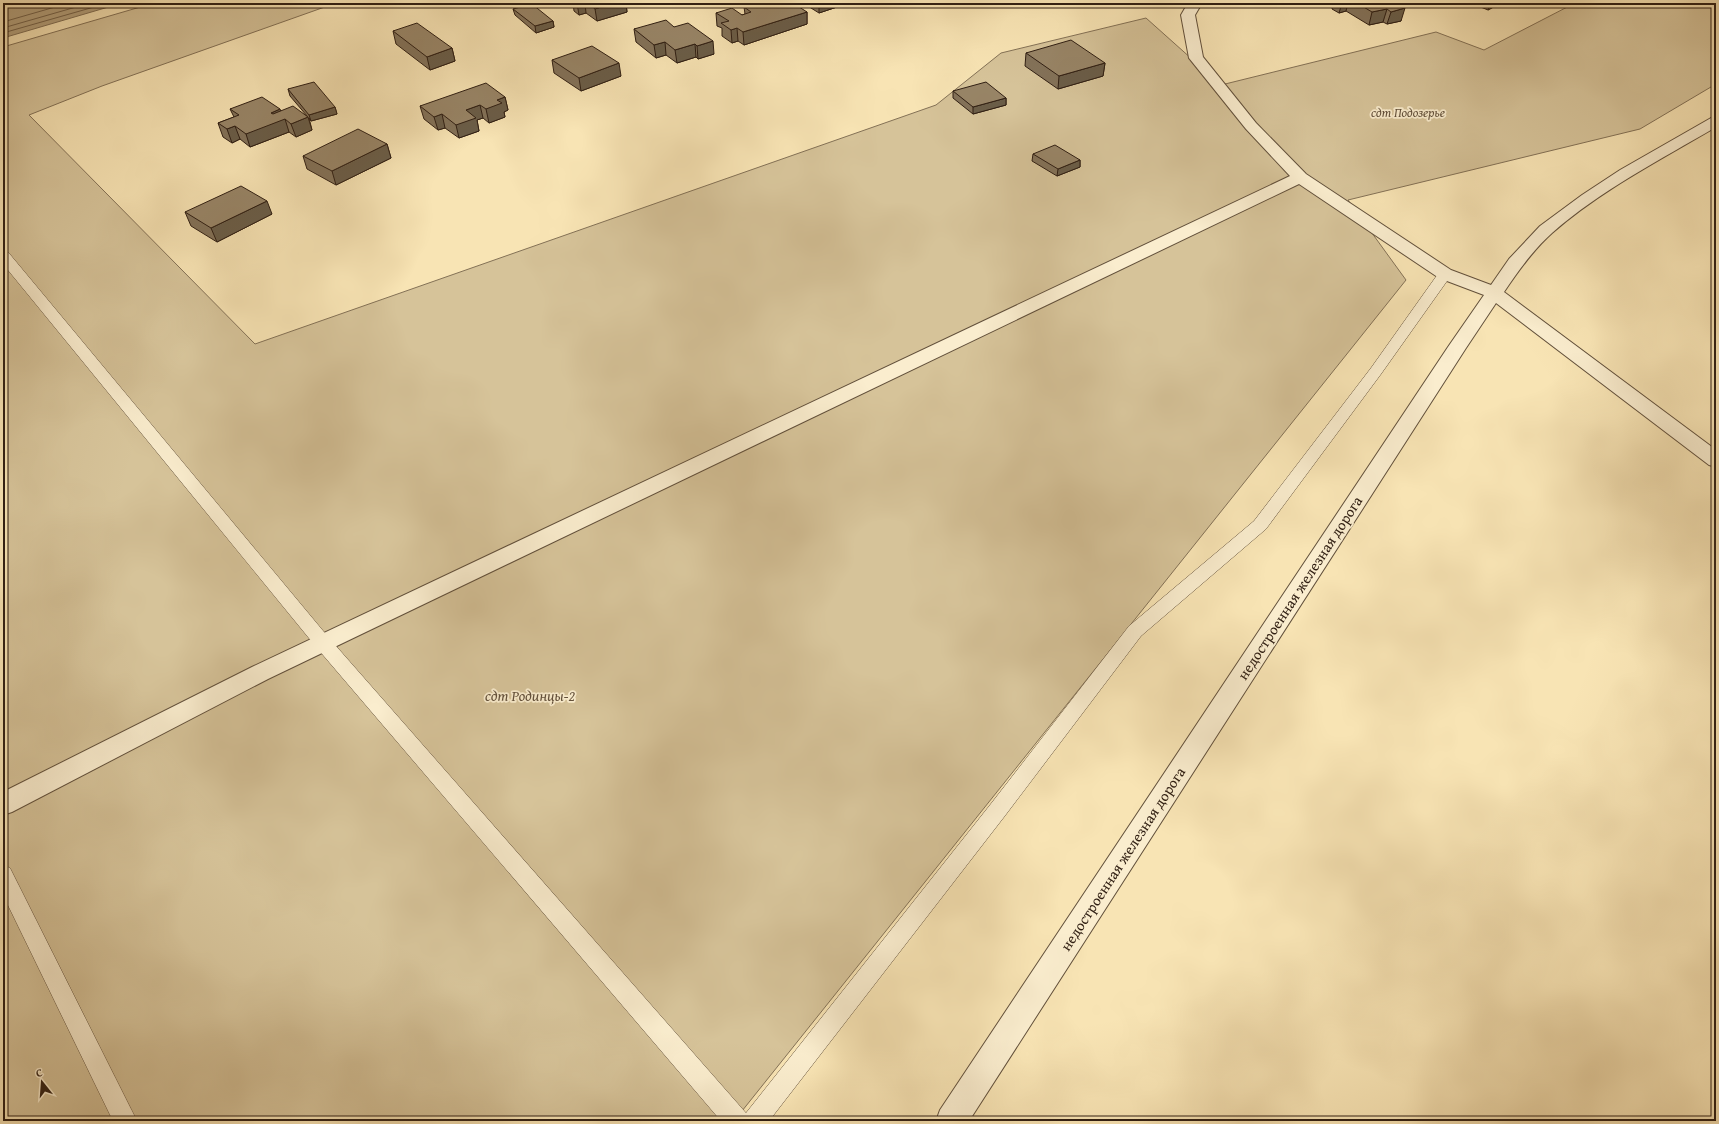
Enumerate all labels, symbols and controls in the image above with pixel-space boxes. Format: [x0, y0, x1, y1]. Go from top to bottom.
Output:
park label: сдт Подозерье [1371, 103, 1445, 122]
street label: недостроенная железная дорога [1232, 491, 1367, 684]
park label: сдт Родинцы-2 [485, 685, 575, 706]
street label: недостроенная железная дорога [1055, 762, 1190, 955]
north arrow [22, 1062, 62, 1102]
text: С [34, 1064, 44, 1081]

